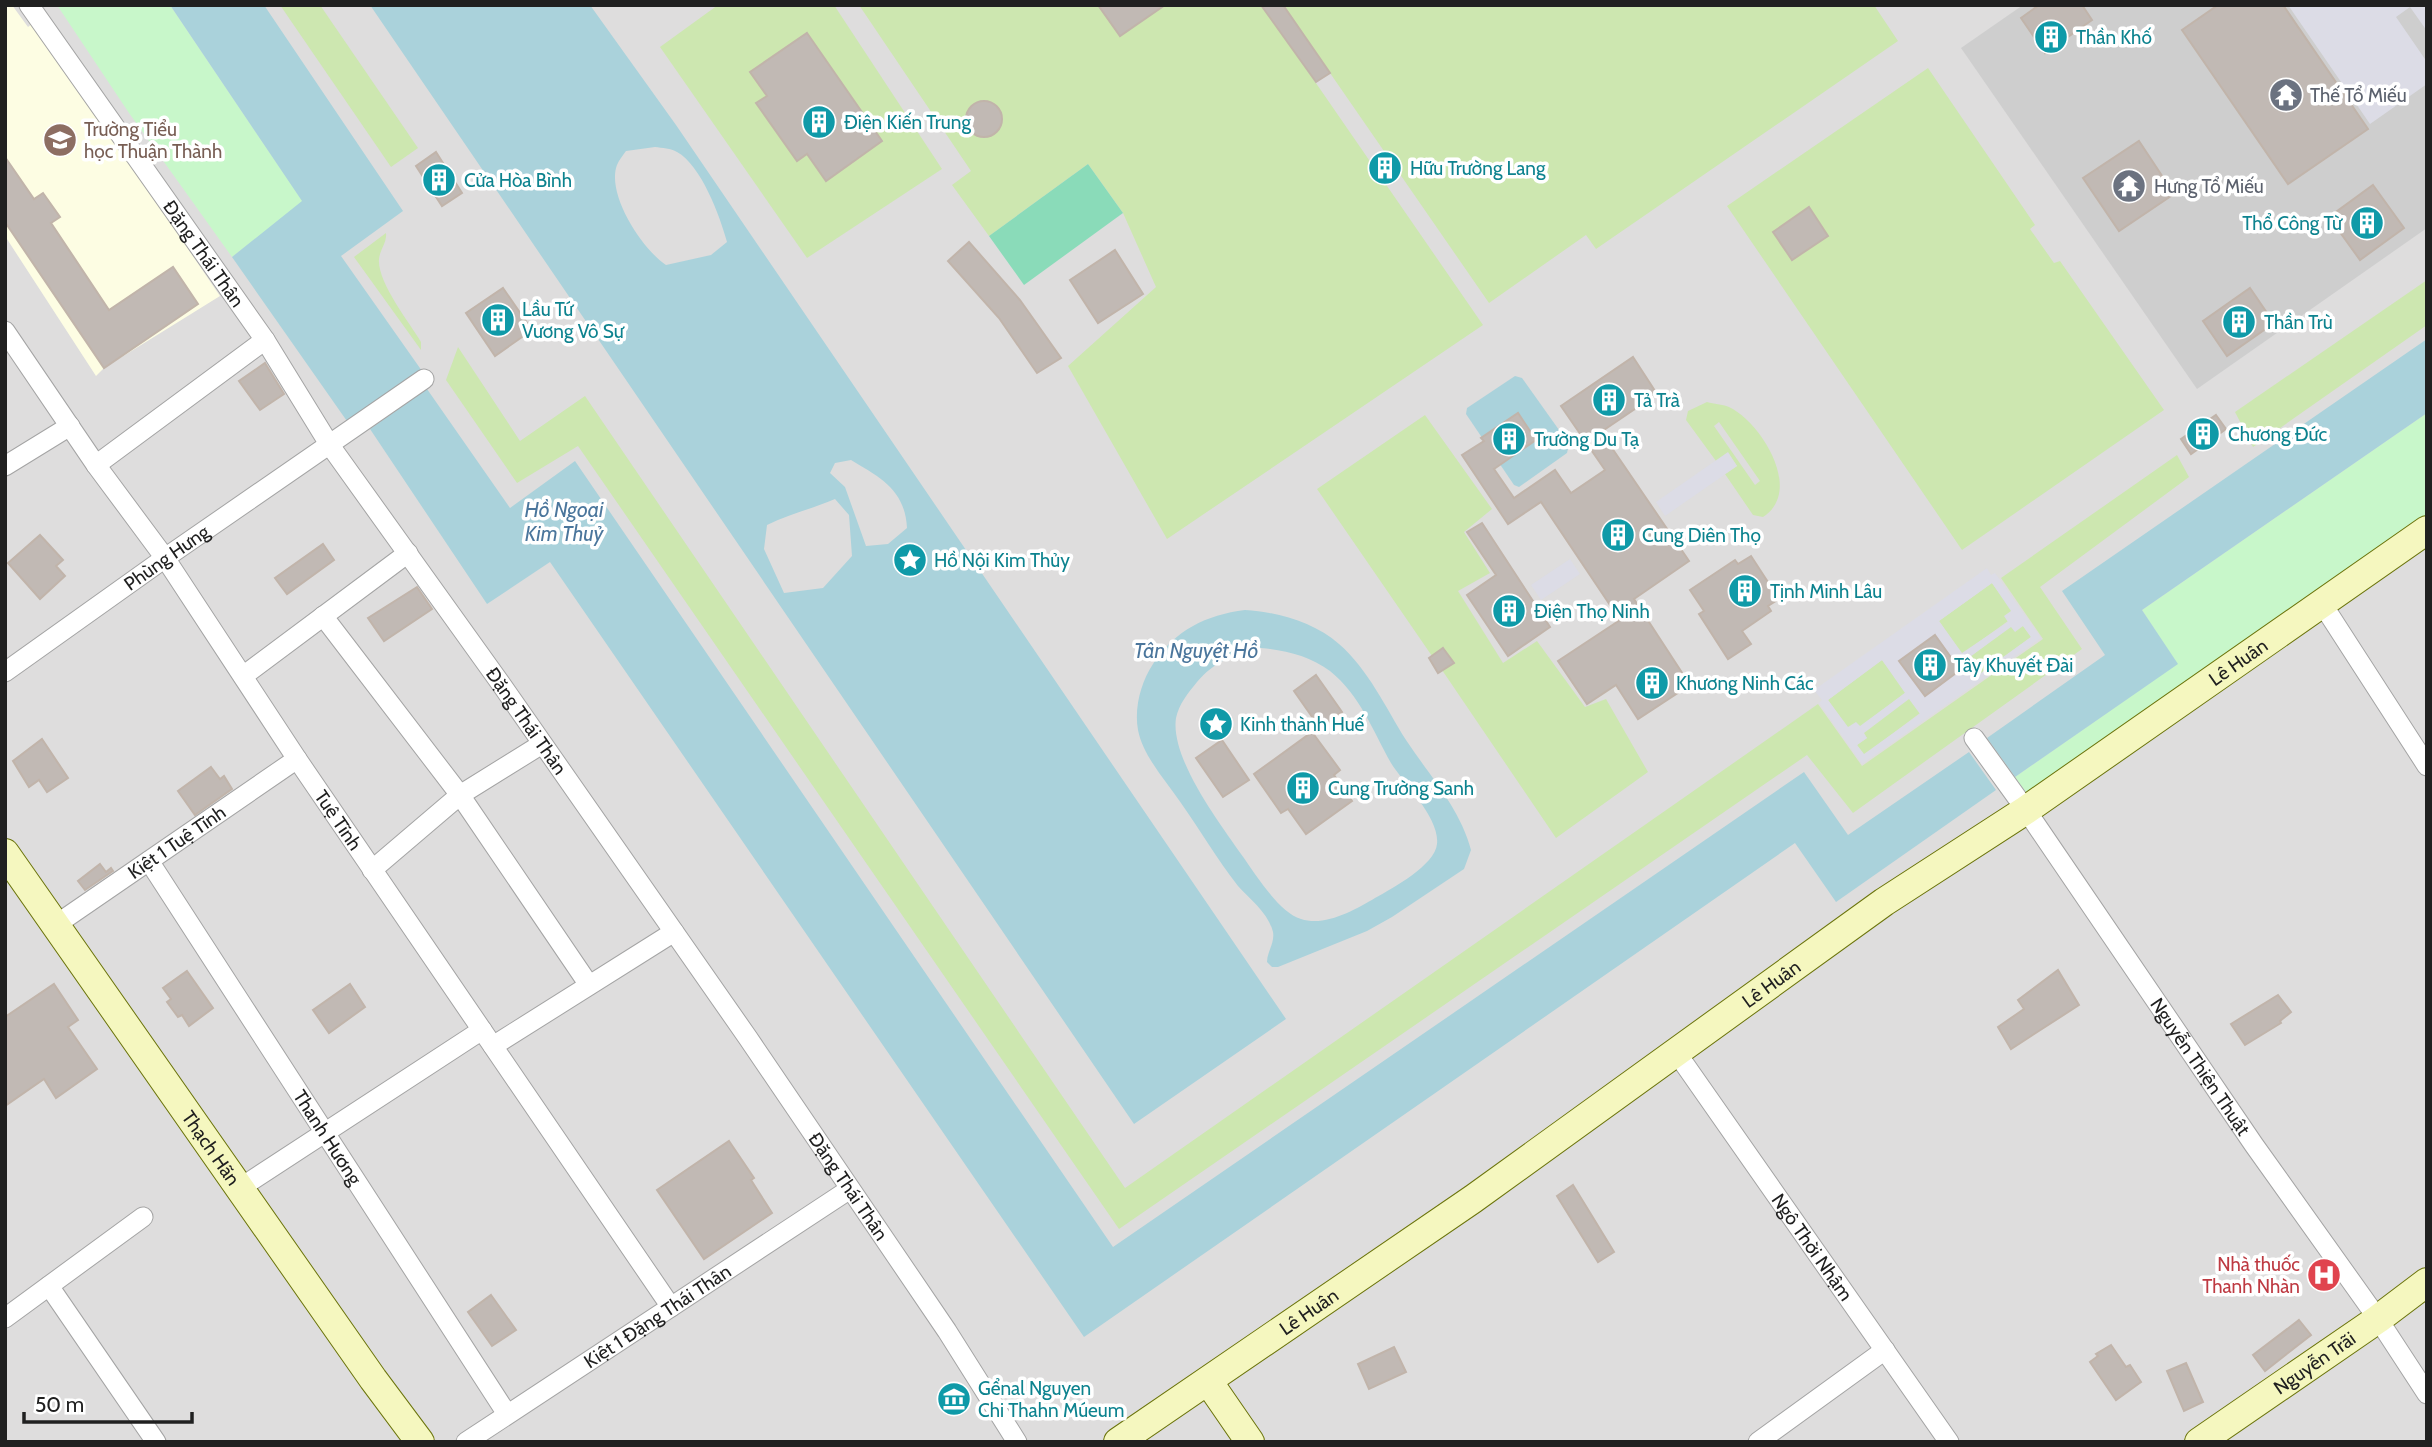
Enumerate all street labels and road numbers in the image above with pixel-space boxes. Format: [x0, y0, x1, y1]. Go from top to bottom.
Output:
street label: Đặng Thái Thân [158, 196, 249, 312]
street label: Phùng Hưng [120, 520, 214, 596]
street label: Lê Huân [2204, 634, 2272, 691]
street label: Đặng Thái Thân [481, 663, 571, 779]
street label: Tuệ Tĩnh [310, 786, 367, 855]
street label: Kiệt 1 Tuệ Tĩnh [123, 801, 230, 884]
street label: Lê Huân [1738, 955, 1805, 1013]
street label: Nguyễn Thiện Thuật [2145, 994, 2255, 1140]
street label: Thanh Hương [288, 1086, 367, 1190]
street label: Thạch Hãn [177, 1107, 245, 1190]
street label: Đặng Thái Thân [804, 1128, 893, 1245]
street label: Ngô Thời Nhậm [1767, 1189, 1858, 1305]
street label: Kiệt 1 Đặng Thái Thân [580, 1260, 735, 1373]
street label: Lê Huân [1275, 1284, 1343, 1340]
street label: Nguyễn Trãi [2269, 1327, 2360, 1399]

